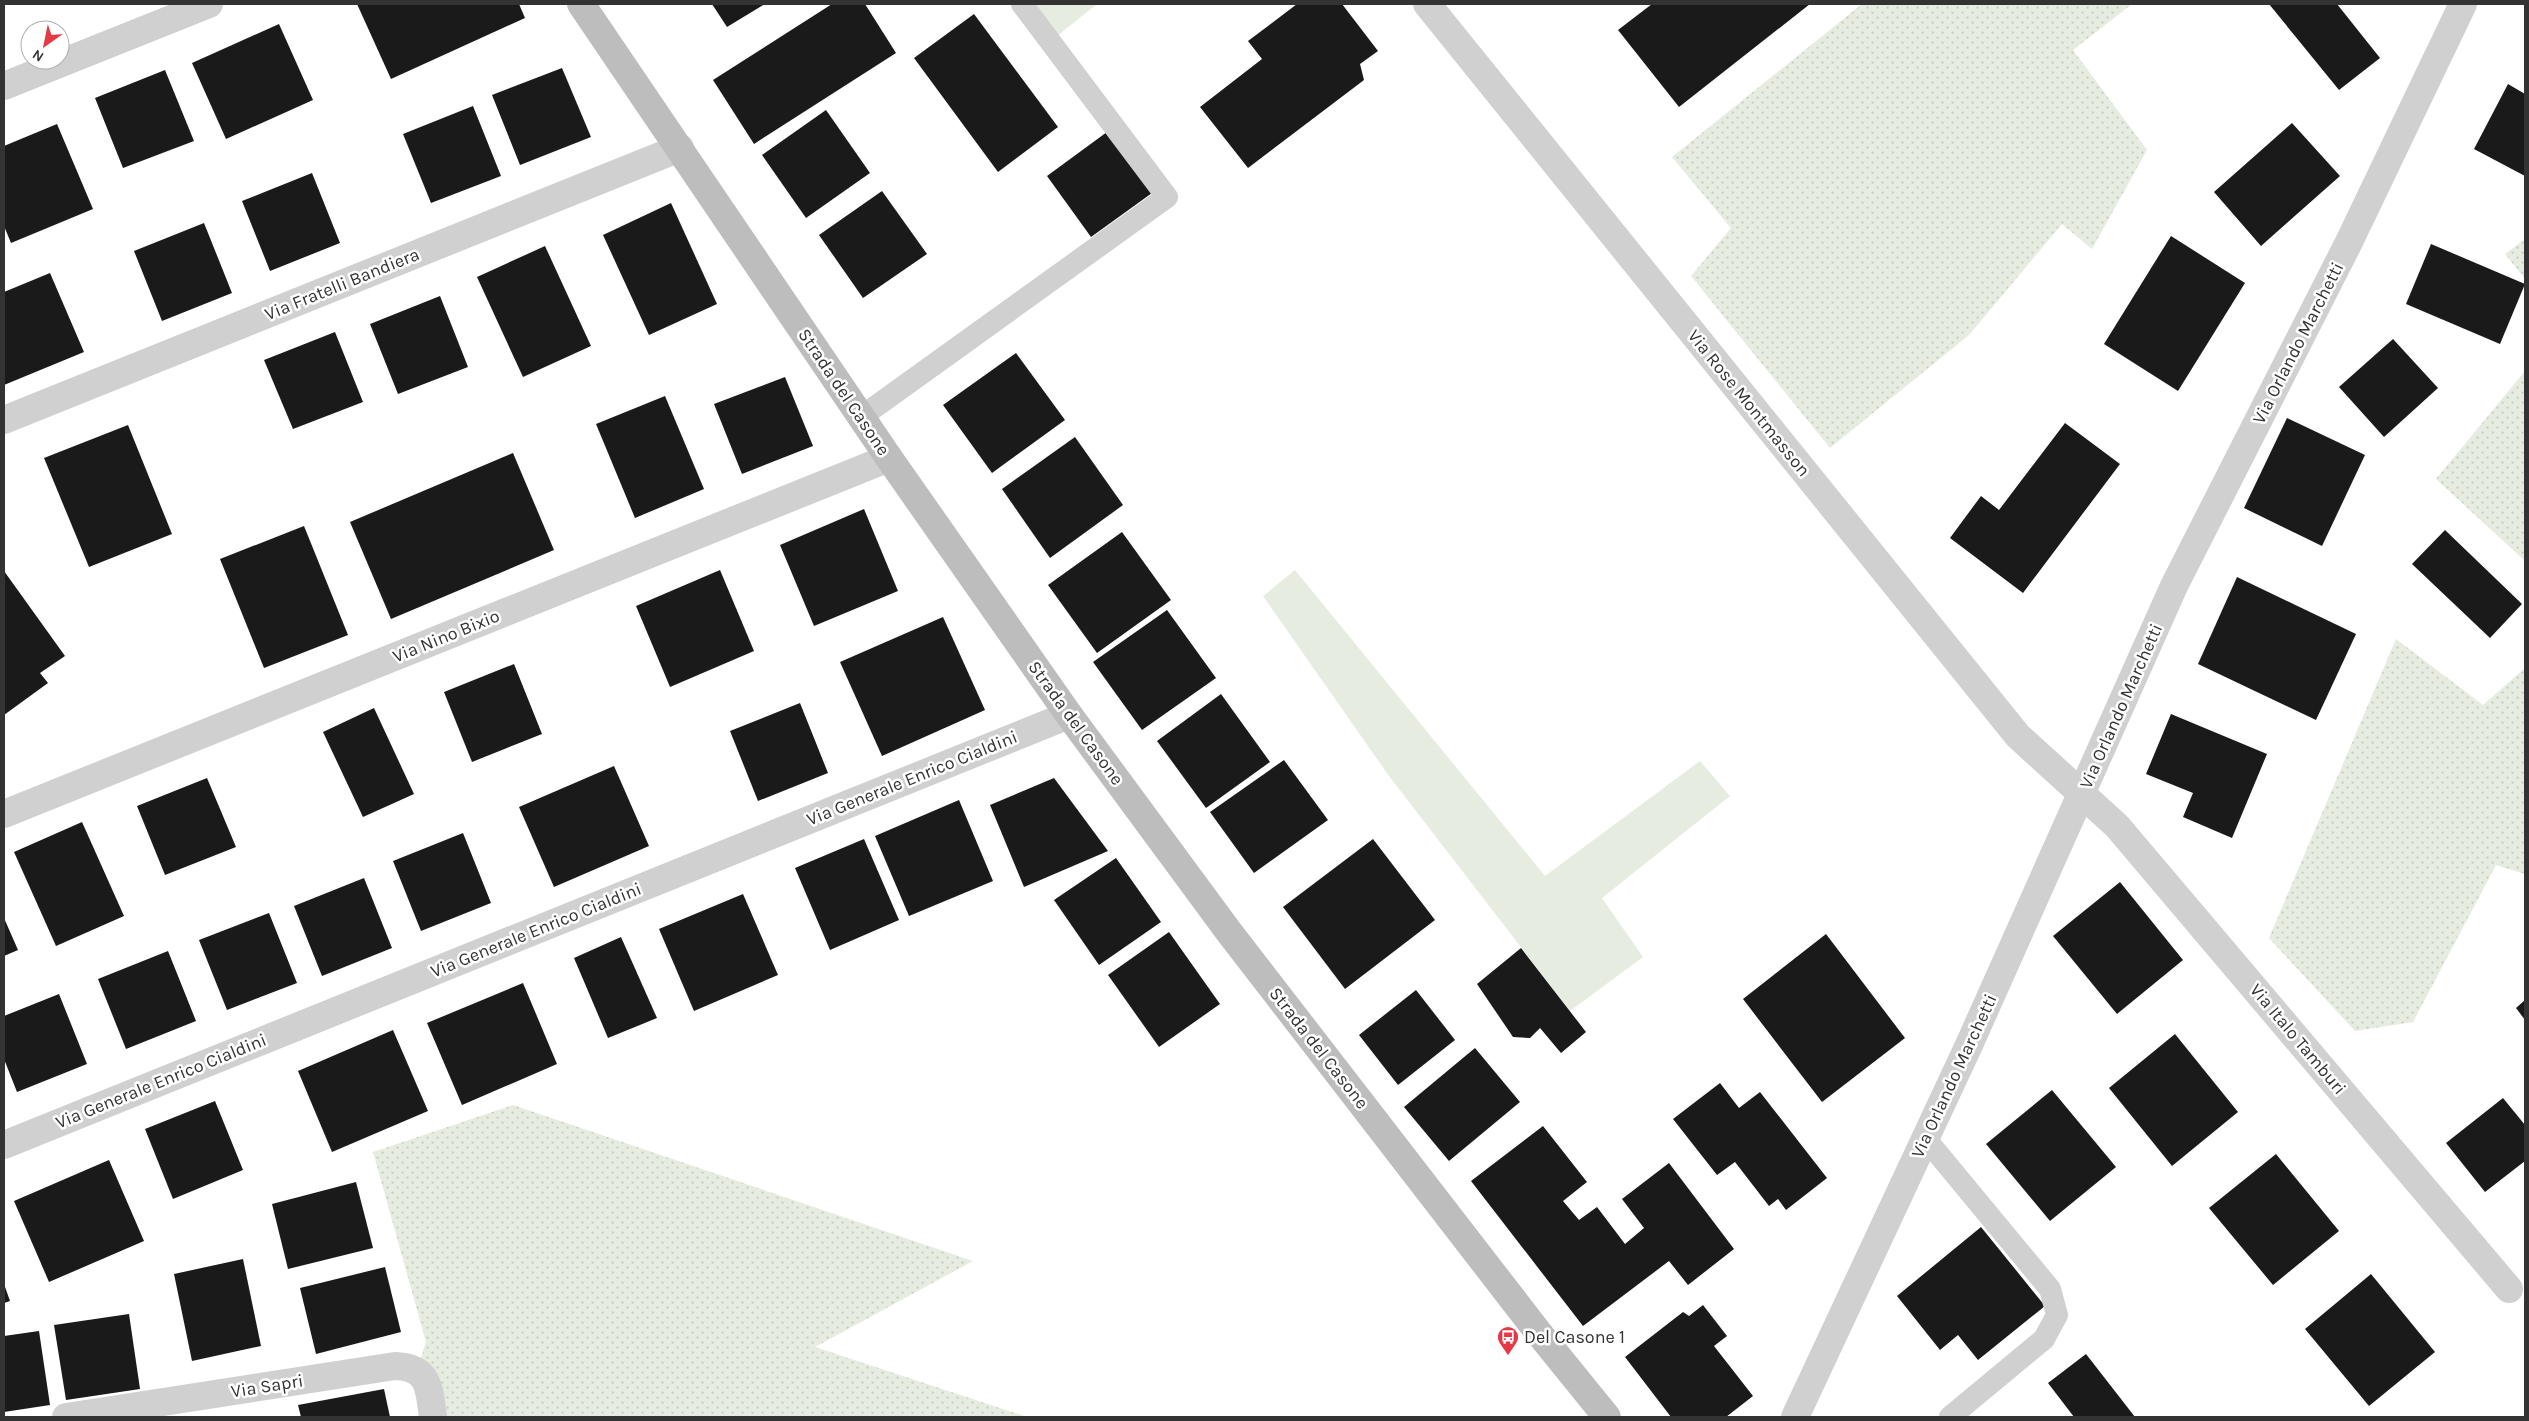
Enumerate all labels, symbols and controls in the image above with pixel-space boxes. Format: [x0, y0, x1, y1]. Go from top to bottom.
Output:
north arrow [20, 20, 70, 70]
text: N [29, 46, 47, 65]
street label: Via Fratelli Bandiera [261, 243, 423, 325]
street label: Via Orlando Marchetti [2248, 259, 2348, 427]
street label: Strada del Casone [793, 324, 895, 460]
street label: Via Rose Montmasson [1683, 325, 1815, 481]
street label: Via Nino Bixio [389, 605, 503, 667]
street label: Via Orlando Marchetti [2075, 620, 2167, 792]
street label: Strada del Casone [1023, 656, 1129, 790]
street label: Via Generale Enrico Cialdini [803, 726, 1021, 830]
street label: Via Generale Enrico Cialdini [427, 878, 645, 982]
street label: Via Italo Tamburi [2245, 979, 2351, 1099]
street label: Strada del Casone [1265, 983, 1373, 1113]
street label: Via Orlando Marchetti [1906, 991, 2002, 1161]
street label: Via Generale Enrico Cialdini [52, 1029, 270, 1133]
bus stop icon: Del Casone 1 [1496, 1325, 1520, 1356]
place label: Del Casone 1 [1524, 1326, 1625, 1348]
street label: Via Sapri [229, 1369, 305, 1403]

